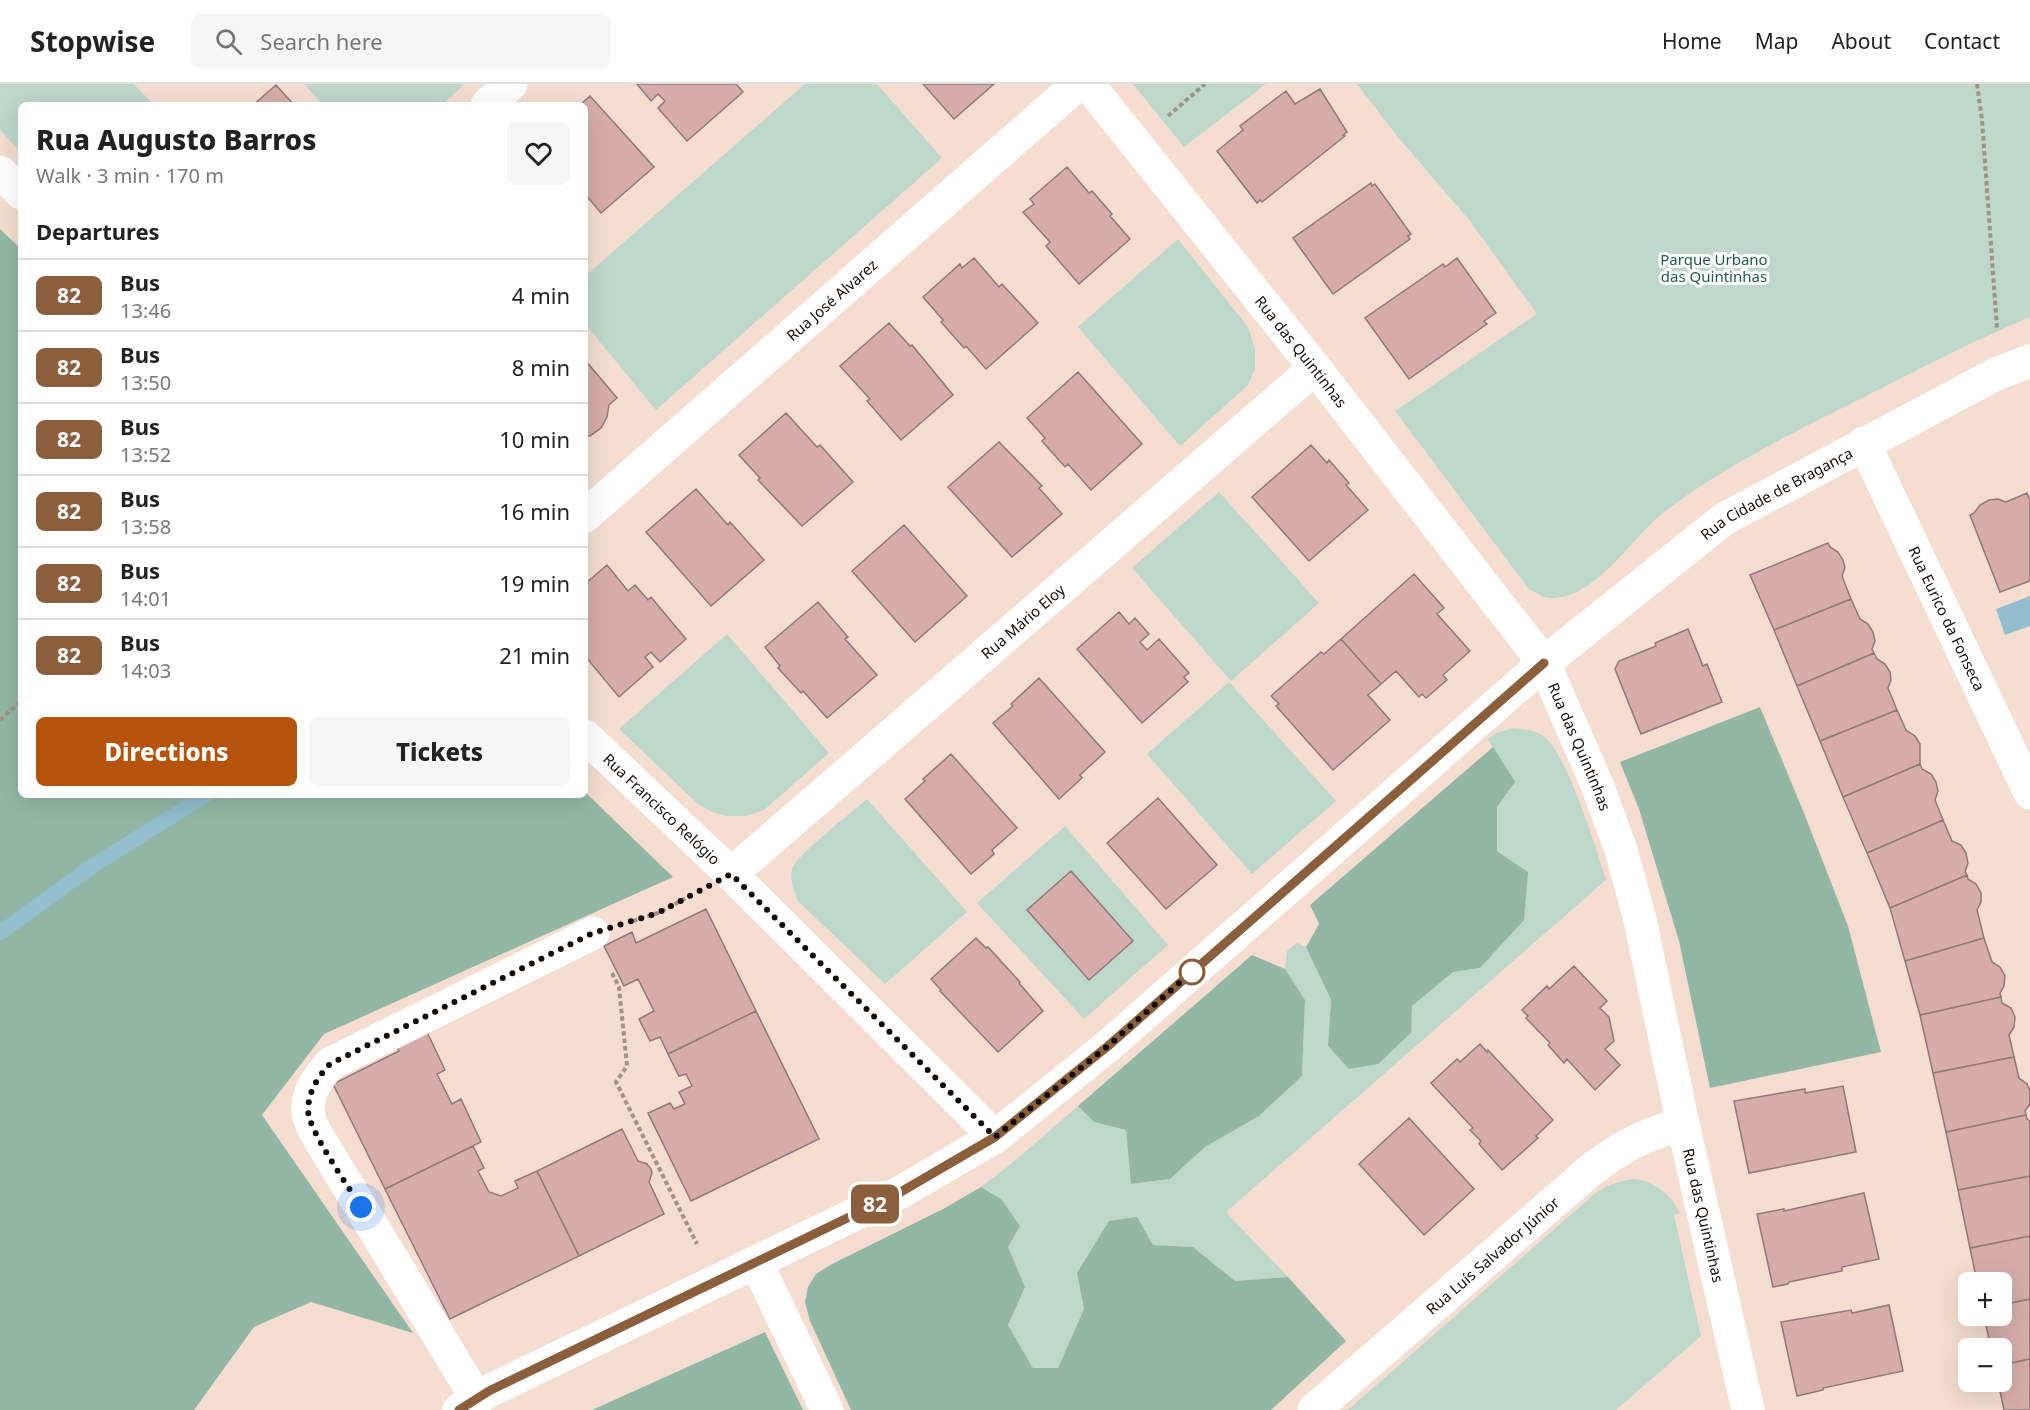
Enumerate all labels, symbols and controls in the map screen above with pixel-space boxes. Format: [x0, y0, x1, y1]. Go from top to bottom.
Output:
search box [191, 14, 611, 68]
text: Stopwise [30, 22, 155, 60]
icon: search [212, 25, 245, 58]
text: Search here [260, 26, 383, 56]
text: Home [1662, 27, 1722, 55]
text: Map [1755, 27, 1798, 55]
text: About [1831, 27, 1891, 55]
text: Contact [1924, 27, 2000, 55]
text: Rua Augusto Barros [36, 120, 316, 158]
button: heart [507, 122, 570, 185]
text: Walk · 3 min · 170 m [36, 162, 224, 189]
text: Departures [36, 216, 160, 246]
park label: Parque Urbano das Quintinhas [1660, 249, 1768, 286]
street label: Rua José Alvarez [782, 255, 881, 345]
text: Bus [120, 267, 160, 297]
text: 4 min [512, 280, 570, 310]
text: 82 [57, 281, 81, 309]
street label: Rua das Quintinhas [1251, 291, 1352, 411]
text: 13:46 [120, 297, 171, 324]
text: Bus [120, 339, 160, 369]
text: 8 min [512, 352, 570, 382]
text: 82 [57, 353, 81, 381]
text: 13:50 [120, 369, 171, 396]
text: Bus [120, 411, 160, 441]
text: 10 min [499, 424, 570, 454]
text: 82 [57, 425, 81, 453]
text: 13:52 [120, 441, 171, 468]
street label: Rua Cidade de Bragança [1696, 442, 1856, 544]
text: Bus [120, 483, 160, 513]
text: 16 min [499, 496, 570, 526]
text: 82 [57, 497, 81, 525]
text: 13:58 [120, 513, 171, 540]
street label: Rua Eurico da Fonseca [1904, 543, 1990, 694]
text: Bus [120, 555, 160, 585]
text: 19 min [499, 568, 570, 598]
text: 82 [57, 569, 81, 597]
street label: Rua Mário Eloy [977, 579, 1069, 663]
text: 14:01 [120, 585, 171, 612]
text: Bus [120, 627, 160, 657]
text: 21 min [499, 640, 570, 670]
text: 82 [57, 641, 81, 669]
text: 14:03 [120, 657, 171, 684]
street label: Rua das Quintinhas [1544, 679, 1616, 813]
button: Directions [36, 717, 297, 786]
button: Tickets [309, 717, 570, 786]
street label: Rua Francisco Relógio [599, 749, 725, 869]
unlabelled marker [1179, 959, 1205, 985]
street label: Rua das Quintinhas [1679, 1146, 1729, 1284]
line badge: 82 [848, 1184, 902, 1224]
text: 82 [863, 1190, 887, 1218]
your location [346, 1192, 376, 1222]
street label: Rua Luís Salvador Júnior [1422, 1192, 1563, 1319]
map controls [1958, 1272, 2012, 1392]
button: + [1958, 1272, 2012, 1326]
button: − [1958, 1338, 2012, 1392]

